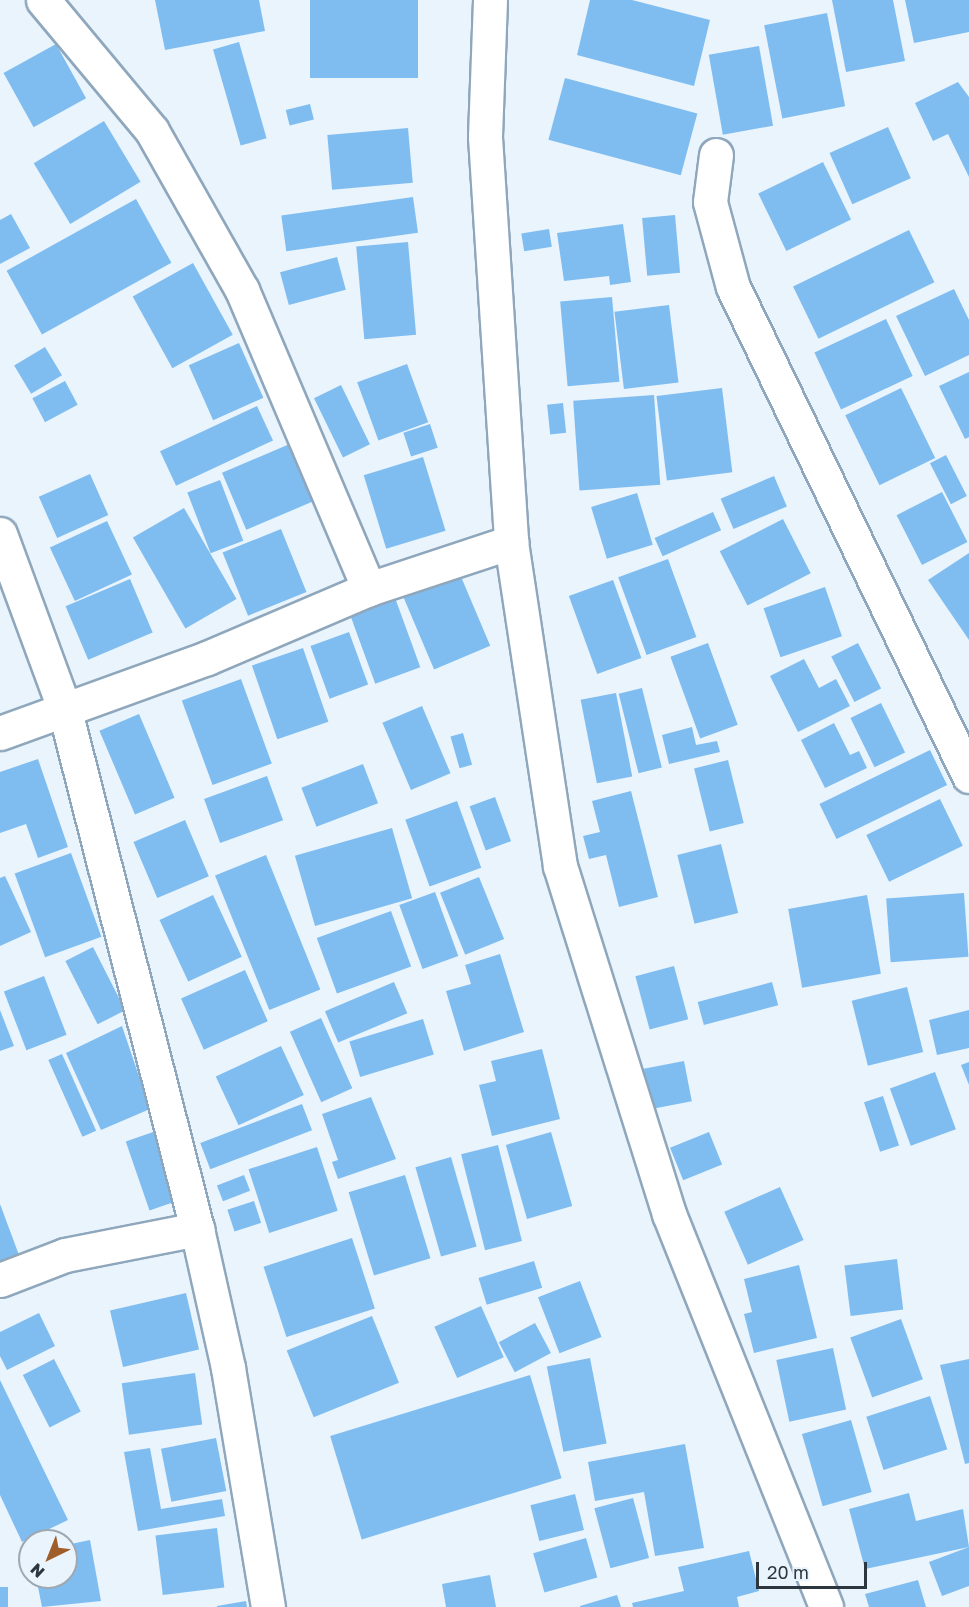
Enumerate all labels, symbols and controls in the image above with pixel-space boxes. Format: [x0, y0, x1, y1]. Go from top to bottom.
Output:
north arrow [18, 1529, 78, 1589]
scale bar [759, 1550, 870, 1588]
text: N [26, 1559, 48, 1582]
text: 20 m [767, 1561, 809, 1583]

